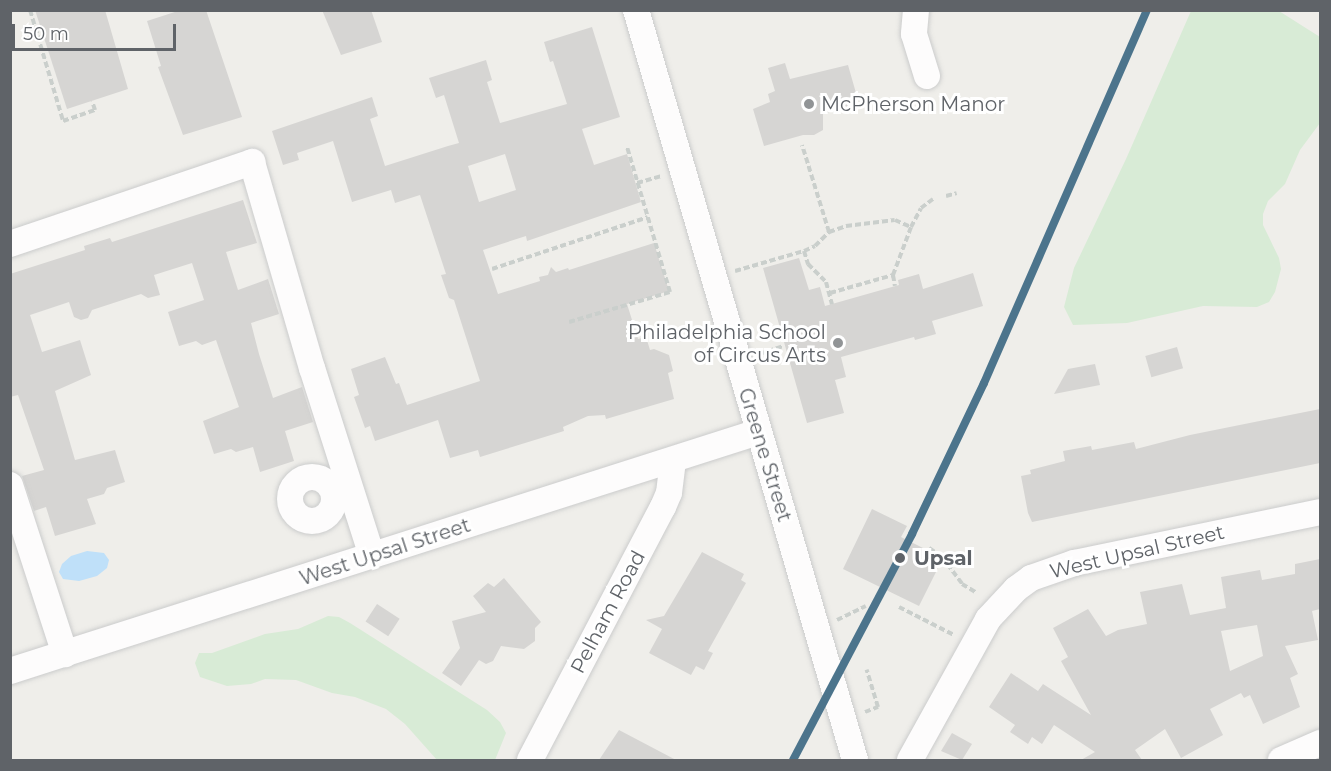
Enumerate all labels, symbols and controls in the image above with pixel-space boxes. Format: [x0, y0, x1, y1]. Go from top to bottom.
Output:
scale bar [15, 12, 178, 50]
text: 50 m [23, 23, 69, 45]
place label: McPherson Manor [821, 92, 1005, 116]
marker: McPherson Manor [802, 97, 816, 111]
place label: Philadelphia School of Circus Arts [628, 320, 826, 367]
marker: Philadelphia School of Circus Arts [831, 336, 845, 350]
street label: Greene Street [733, 385, 797, 525]
street label: West Upsal Street [296, 513, 474, 591]
street label: West Upsal Street [1047, 520, 1227, 584]
street label: Pelham Road [566, 546, 650, 678]
place label: Upsal [914, 546, 973, 570]
marker: Upsal [891, 549, 909, 567]

